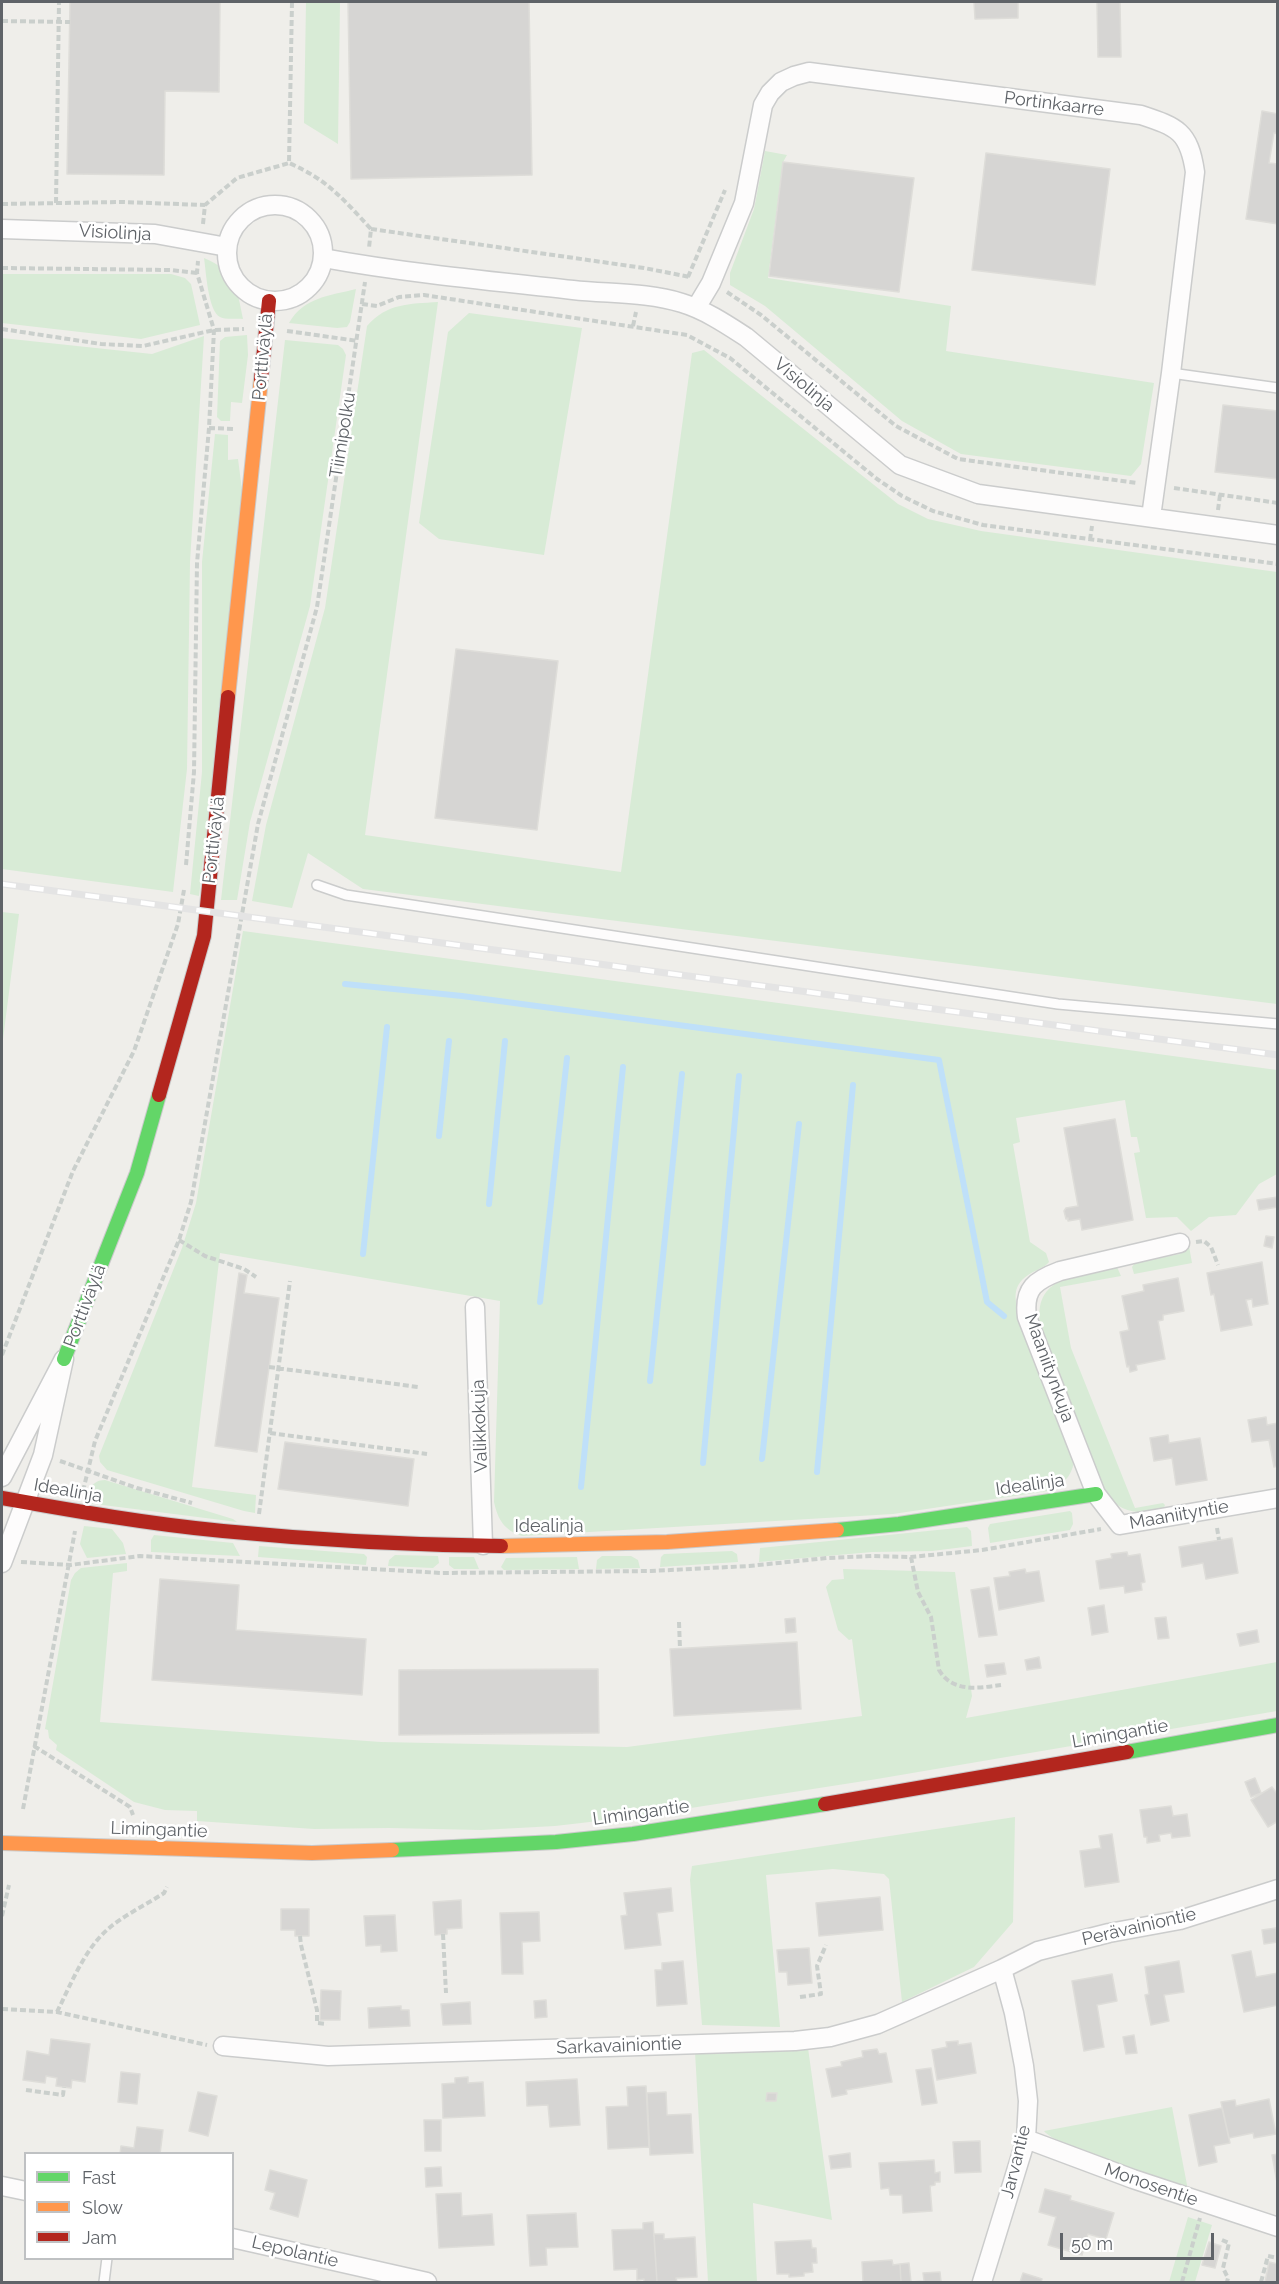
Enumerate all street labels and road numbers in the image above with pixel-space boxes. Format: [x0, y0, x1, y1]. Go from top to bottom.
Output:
street label: Portinkaarre [1003, 87, 1105, 121]
street label: Visiolinja [78, 220, 152, 246]
street label: Porttiväylä [248, 313, 278, 401]
street label: Visiolinja [769, 353, 839, 417]
street label: Tiimipolku [326, 391, 360, 479]
street label: Porttiväylä [199, 795, 229, 885]
street label: Porttiväylä [59, 1261, 111, 1351]
street label: Maaniitynkuja [1019, 1311, 1079, 1425]
street label: Valikkokuja [468, 1379, 492, 1473]
street label: Idealinja [994, 1469, 1066, 1501]
street label: Idealinja [32, 1474, 104, 1508]
street label: Maaniityntie [1128, 1496, 1230, 1534]
street label: Idealinja [514, 1516, 584, 1538]
street label: Limingantie [1070, 1715, 1170, 1753]
street label: Limingantie [591, 1796, 691, 1830]
street label: Limingantie [110, 1818, 208, 1842]
street label: Perävainiontie [1080, 1903, 1198, 1951]
street label: Sarkavainiontie [556, 2033, 682, 2059]
street label: Jarvantie [996, 2123, 1036, 2201]
street label: Monosentie [1101, 2159, 1201, 2211]
street label: Lepolantie [250, 2232, 340, 2272]

